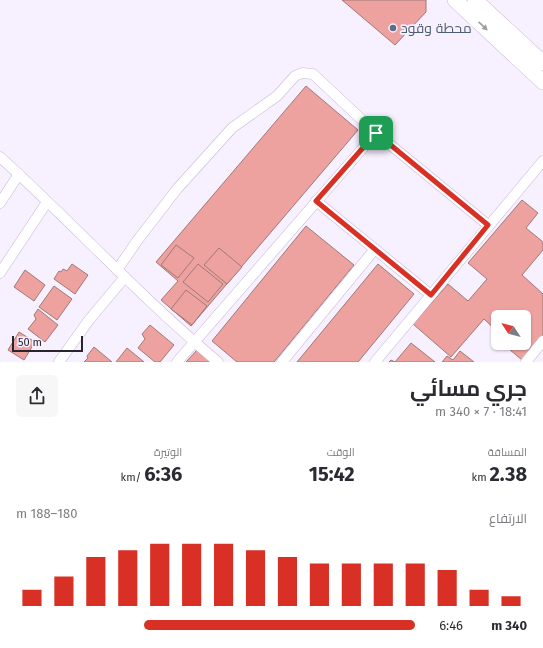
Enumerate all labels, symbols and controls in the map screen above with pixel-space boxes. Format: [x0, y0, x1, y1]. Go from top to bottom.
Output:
place label: محطة وقود [401, 20, 472, 37]
one-way arrow [478, 22, 488, 31]
marker: محطة وقود [388, 23, 398, 33]
pin [359, 116, 393, 150]
icon: arrive [365, 122, 387, 144]
north arrow [491, 310, 531, 350]
map controls [491, 310, 531, 350]
scale bar [12, 334, 83, 353]
text: 50 m [18, 336, 42, 349]
button: share [16, 375, 58, 417]
text: جري مسائي [410, 375, 527, 402]
text: 18:41 · 7 × 340 m [435, 404, 527, 419]
text: الوتيرة [154, 446, 182, 459]
text: الوقت [327, 446, 355, 459]
text: المسافة [488, 446, 527, 459]
text: 6:36 [144, 462, 182, 486]
text: 15:42 [309, 462, 355, 486]
text: 2.38 [490, 462, 527, 486]
text: /km [121, 471, 144, 484]
text: km [472, 471, 490, 484]
text: 180–188 m [16, 506, 77, 521]
text: الارتفاع [489, 511, 527, 526]
text: 6:46 [439, 618, 463, 633]
text: 340 m [491, 618, 527, 633]

